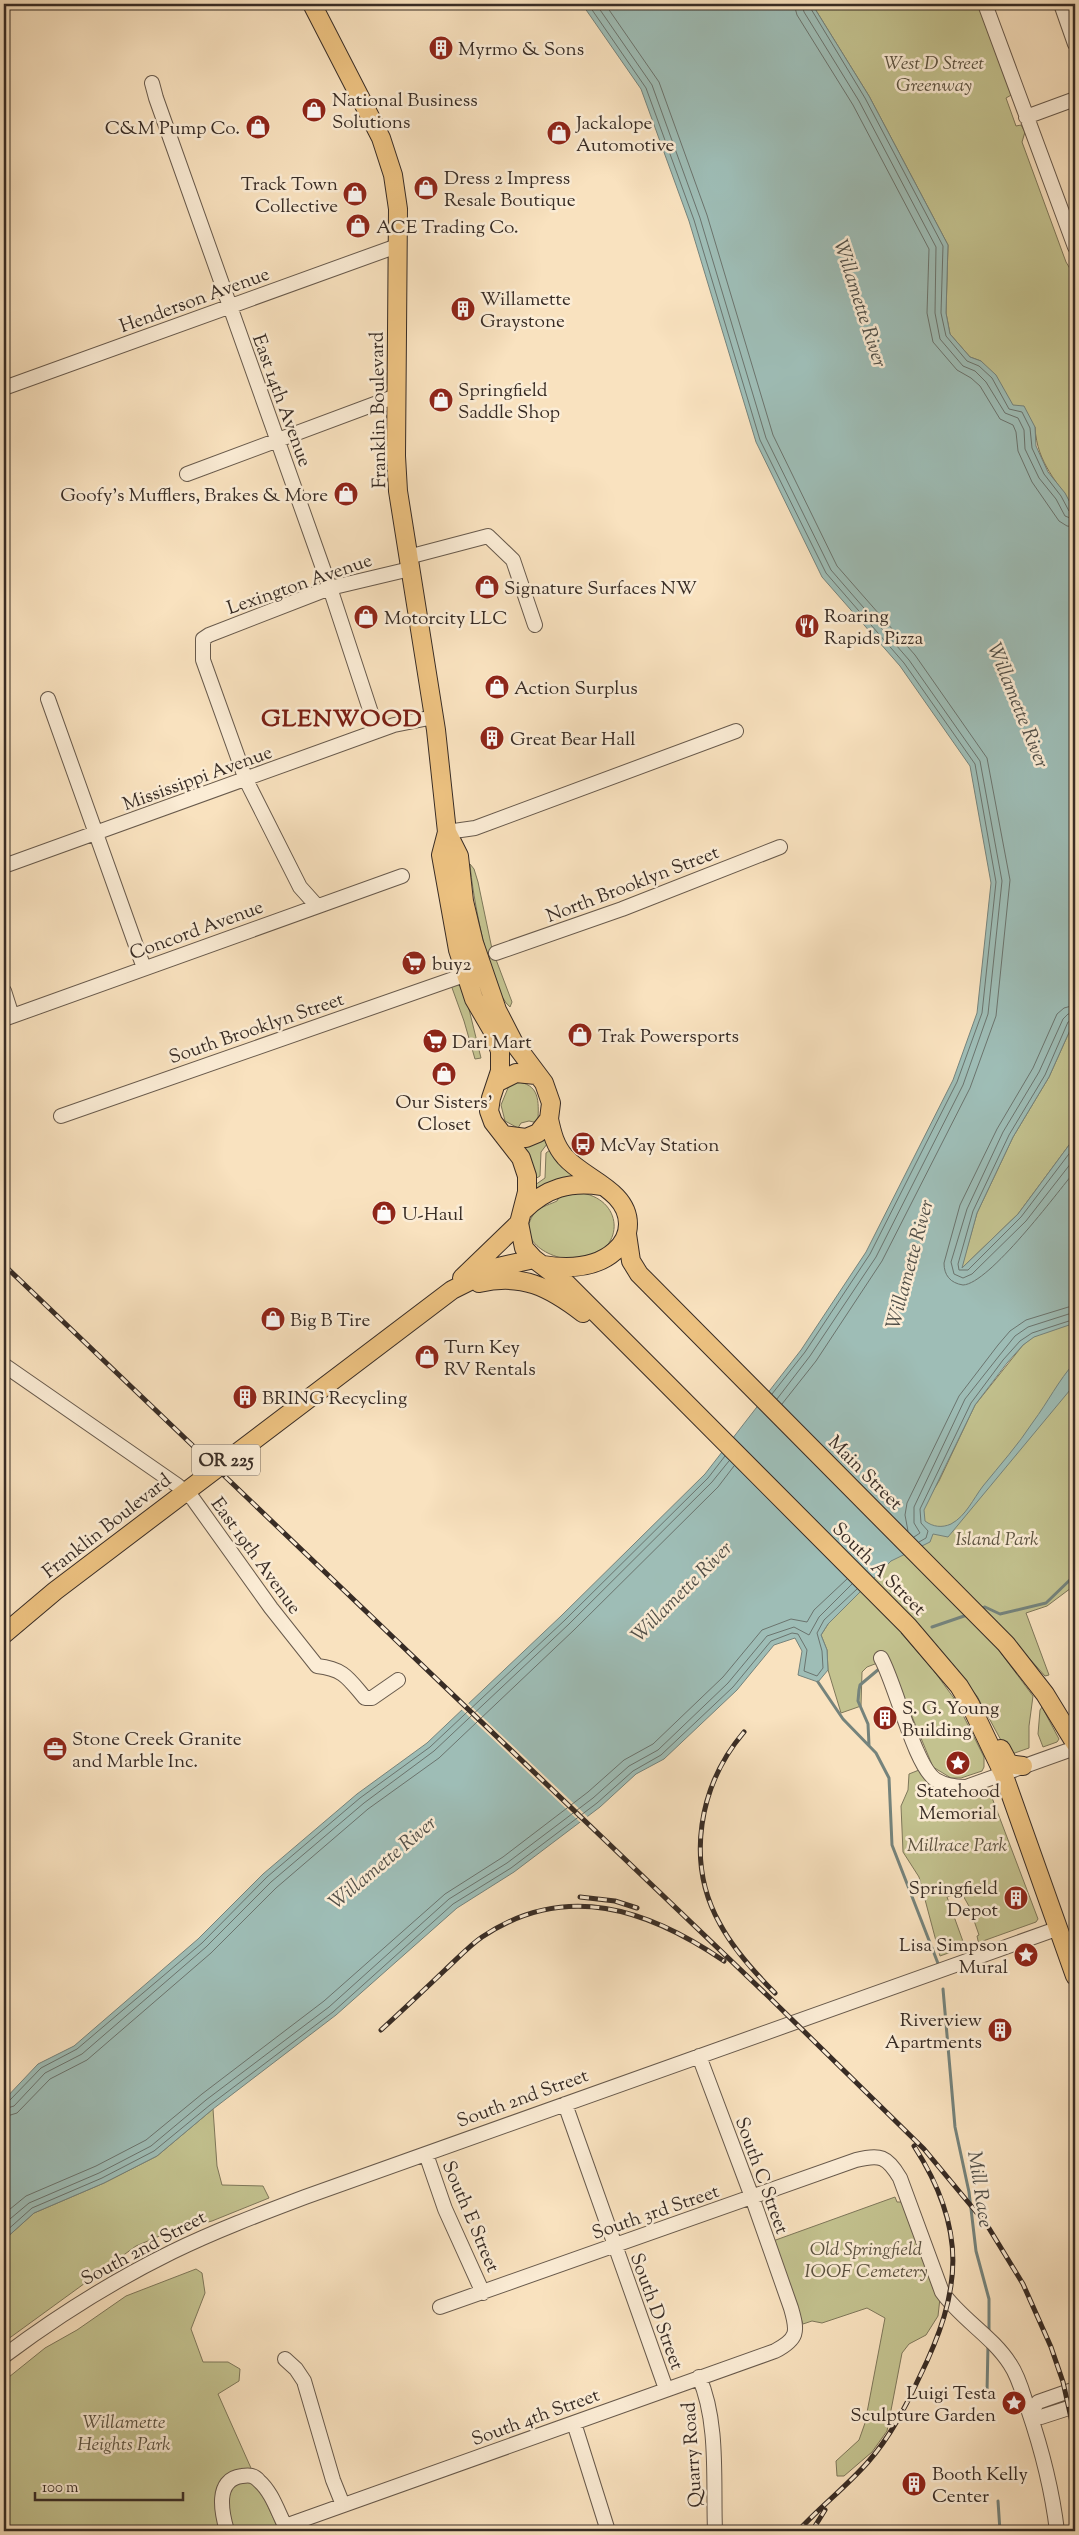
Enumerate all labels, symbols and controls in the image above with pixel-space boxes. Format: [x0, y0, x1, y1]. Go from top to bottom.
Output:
building icon: Myrmo & Sons [428, 35, 454, 61]
place label: Myrmo & Sons [458, 37, 584, 64]
park label: West D Street Greenway [884, 51, 985, 100]
place label: National Business Solutions [332, 88, 478, 137]
shop icon: National Business Solutions [301, 97, 327, 123]
place label: Jackalope Automotive [575, 111, 675, 160]
shop icon: C&M Pump Co. [245, 114, 271, 140]
place label: C&M Pump Co. [105, 116, 240, 143]
shop icon: Jackalope Automotive [546, 120, 572, 146]
place label: Dress 2 Impress Resale Boutique [444, 166, 576, 215]
place label: Track Town Collective [241, 172, 338, 221]
shop icon: Dress 2 Impress Resale Boutique [413, 175, 439, 201]
shop icon: Track Town Collective [342, 181, 368, 207]
shop icon: ACE Trading Co. [345, 213, 371, 239]
place label: ACE Trading Co. [376, 215, 519, 242]
water label: Willamette River [824, 236, 893, 371]
street label: Henderson Avenue [116, 262, 274, 341]
place label: Willamette Graystone [480, 287, 571, 336]
building icon: Willamette Graystone [450, 296, 476, 322]
street label: East 14th Avenue [244, 331, 317, 471]
street label: Franklin Boulevard [365, 331, 394, 489]
place label: Springfield Saddle Shop [458, 378, 560, 427]
shop icon: Springfield Saddle Shop [428, 387, 454, 413]
shop icon: Goofy's Mufflers, Brakes & More [333, 481, 359, 507]
place label: Goofy's Mufflers, Brakes & More [60, 483, 328, 510]
street label: Lexington Avenue [224, 548, 376, 623]
shop icon: Signature Surfaces NW [474, 574, 500, 600]
place label: Signature Surfaces NW [504, 576, 697, 603]
shop icon: Motorcity LLC [353, 604, 379, 630]
place label: Roaring Rapids Pizza [824, 604, 924, 653]
place label: Motorcity LLC [384, 606, 508, 633]
restaurant icon: Roaring Rapids Pizza [794, 613, 820, 639]
water label: Willamette River [978, 639, 1055, 773]
shop icon: Action Surplus [484, 674, 510, 700]
place label: Action Surplus [514, 676, 638, 703]
district label: GLENWOOD [261, 703, 423, 737]
building icon: Great Bear Hall [479, 725, 505, 751]
place label: Great Bear Hall [510, 727, 636, 754]
street label: Mississippi Avenue [119, 740, 276, 819]
street label: North Brooklyn Street [543, 840, 724, 931]
street label: Concord Avenue [126, 895, 268, 968]
supermarket icon: buy2 [401, 950, 427, 976]
place label: buy2 [432, 952, 472, 979]
street label: South Brooklyn Street [166, 987, 348, 1072]
shop icon: Trak Powersports [567, 1022, 593, 1048]
place label: Trak Powersports [598, 1024, 739, 1051]
supermarket icon: Dari Mart [422, 1028, 448, 1054]
place label: Dari Mart [452, 1030, 532, 1057]
shop icon: Our Sisters’ Closet [431, 1061, 457, 1087]
place label: Our Sisters’ Closet [395, 1090, 493, 1139]
bus stop icon: McVay Station [570, 1131, 596, 1157]
place label: McVay Station [600, 1133, 719, 1160]
water label: Willamette River [880, 1197, 943, 1333]
shop icon: U-Haul [371, 1200, 397, 1226]
place label: U-Haul [402, 1202, 463, 1229]
shop icon: Big B Tire [260, 1306, 286, 1332]
place label: Big B Tire [290, 1308, 370, 1335]
place label: Turn Key RV Rentals [444, 1335, 536, 1384]
shop icon: Turn Key RV Rentals [414, 1344, 440, 1370]
building icon: BRING Recycling [232, 1384, 258, 1410]
place label: BRING Recycling [262, 1386, 407, 1413]
street label: Main Street [821, 1430, 908, 1518]
road number: OR 225 [192, 1444, 260, 1476]
street label: Franklin Boulevard [37, 1468, 178, 1586]
street label: East 19th Avenue [203, 1492, 307, 1621]
street label: South A Street [825, 1517, 932, 1623]
park label: Island Park [955, 1527, 1039, 1554]
water label: Willamette River [626, 1536, 740, 1650]
place label: S. G. Young Building [902, 1696, 999, 1745]
building icon: S. G. Young Building [872, 1705, 898, 1731]
place label: Stone Creek Granite and Marble Inc. [72, 1727, 242, 1776]
office icon: Stone Creek Granite and Marble Inc. [42, 1736, 68, 1762]
place icon: Statehood Memorial [945, 1750, 971, 1776]
place label: Statehood Memorial [916, 1779, 1000, 1828]
water label: Willamette River [323, 1810, 444, 1918]
park label: Millrace Park [907, 1833, 1008, 1860]
place label: Springfield Depot [908, 1876, 998, 1925]
building icon: Springfield Depot [1003, 1885, 1029, 1911]
place label: Lisa Simpson Mural [899, 1933, 1008, 1982]
place icon: Lisa Simpson Mural [1013, 1942, 1039, 1968]
place label: Riverview Apartments [885, 2008, 982, 2057]
building icon: Riverview Apartments [987, 2017, 1013, 2043]
street label: South 2nd Street [453, 2063, 593, 2136]
street label: South C Street [727, 2114, 795, 2239]
water label: Mill Race [958, 2149, 999, 2230]
street label: South E Street [434, 2157, 506, 2277]
street label: South 3rd Street [589, 2179, 723, 2248]
street label: South 2nd Street [77, 2205, 212, 2294]
park label: Old Springfield IOOF Cemetery [805, 2237, 928, 2286]
street label: South D Street [622, 2250, 689, 2375]
place label: Luigi Testa Sculpture Garden [850, 2381, 996, 2430]
street label: South 4th Street [468, 2382, 604, 2454]
place icon: Luigi Testa Sculpture Garden [1001, 2390, 1027, 2416]
street label: Quarry Road [676, 2401, 711, 2509]
park label: Willamette Heights Park [77, 2410, 171, 2459]
place label: Booth Kelly Center [932, 2462, 1028, 2511]
scale bar [35, 2470, 182, 2502]
building icon: Booth Kelly Center [901, 2471, 927, 2497]
text: 100 m [42, 2478, 79, 2499]

